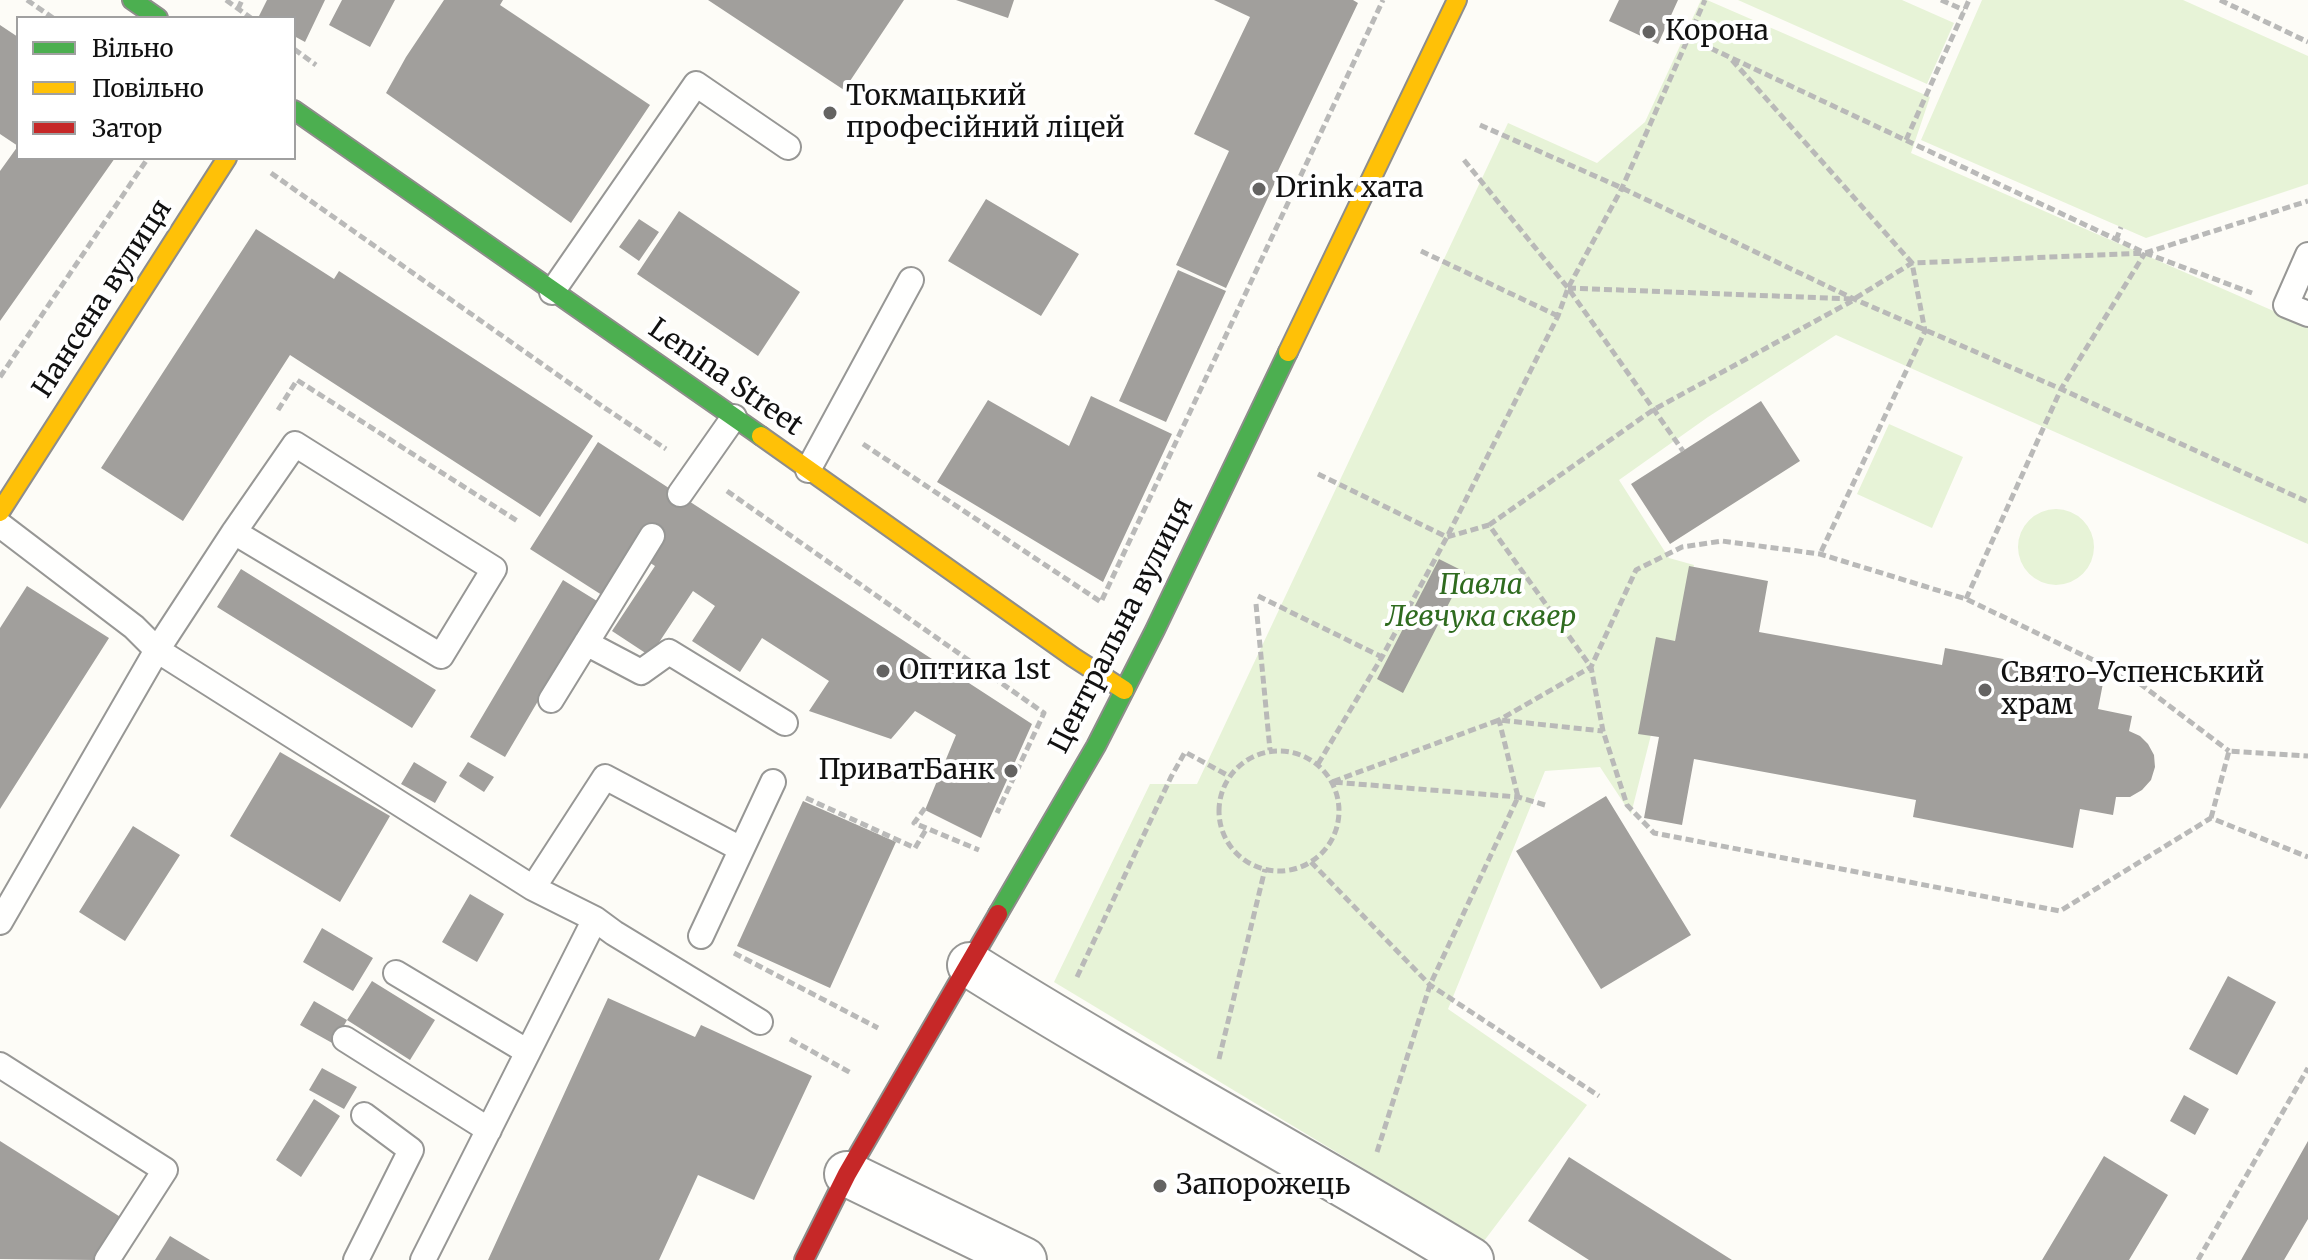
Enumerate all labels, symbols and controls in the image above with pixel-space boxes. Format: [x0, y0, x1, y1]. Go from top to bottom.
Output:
place label: Корона [1665, 15, 1769, 49]
legend [16, 16, 296, 160]
marker: Корона [1640, 23, 1658, 41]
text: Вільно [92, 33, 174, 64]
text: Повільно [92, 73, 204, 104]
place label: Токмацький професійний ліцей [846, 80, 1125, 146]
marker: Токмацький професійний ліцей [821, 104, 839, 122]
text: Затор [92, 113, 162, 144]
place label: Drink хата [1275, 172, 1424, 206]
marker: Drink хата [1250, 180, 1268, 198]
street label: Нансена вулиця [26, 194, 180, 404]
street label: Lenina Street [642, 313, 808, 443]
street label: Центральна вулиця [1043, 493, 1201, 759]
park label: Павла Левчука сквер [1386, 569, 1576, 635]
place label: Оптика 1st [899, 654, 1051, 688]
place label: Свято-Успенський храм [2001, 657, 2264, 723]
marker: Оптика 1st [874, 662, 892, 680]
marker: Свято-Успенський храм [1976, 681, 1994, 699]
place label: ПриватБанк [818, 754, 995, 788]
marker: ПриватБанк [1002, 762, 1020, 780]
place label: Запорожець [1176, 1169, 1350, 1203]
marker: Запорожець [1151, 1177, 1169, 1195]

